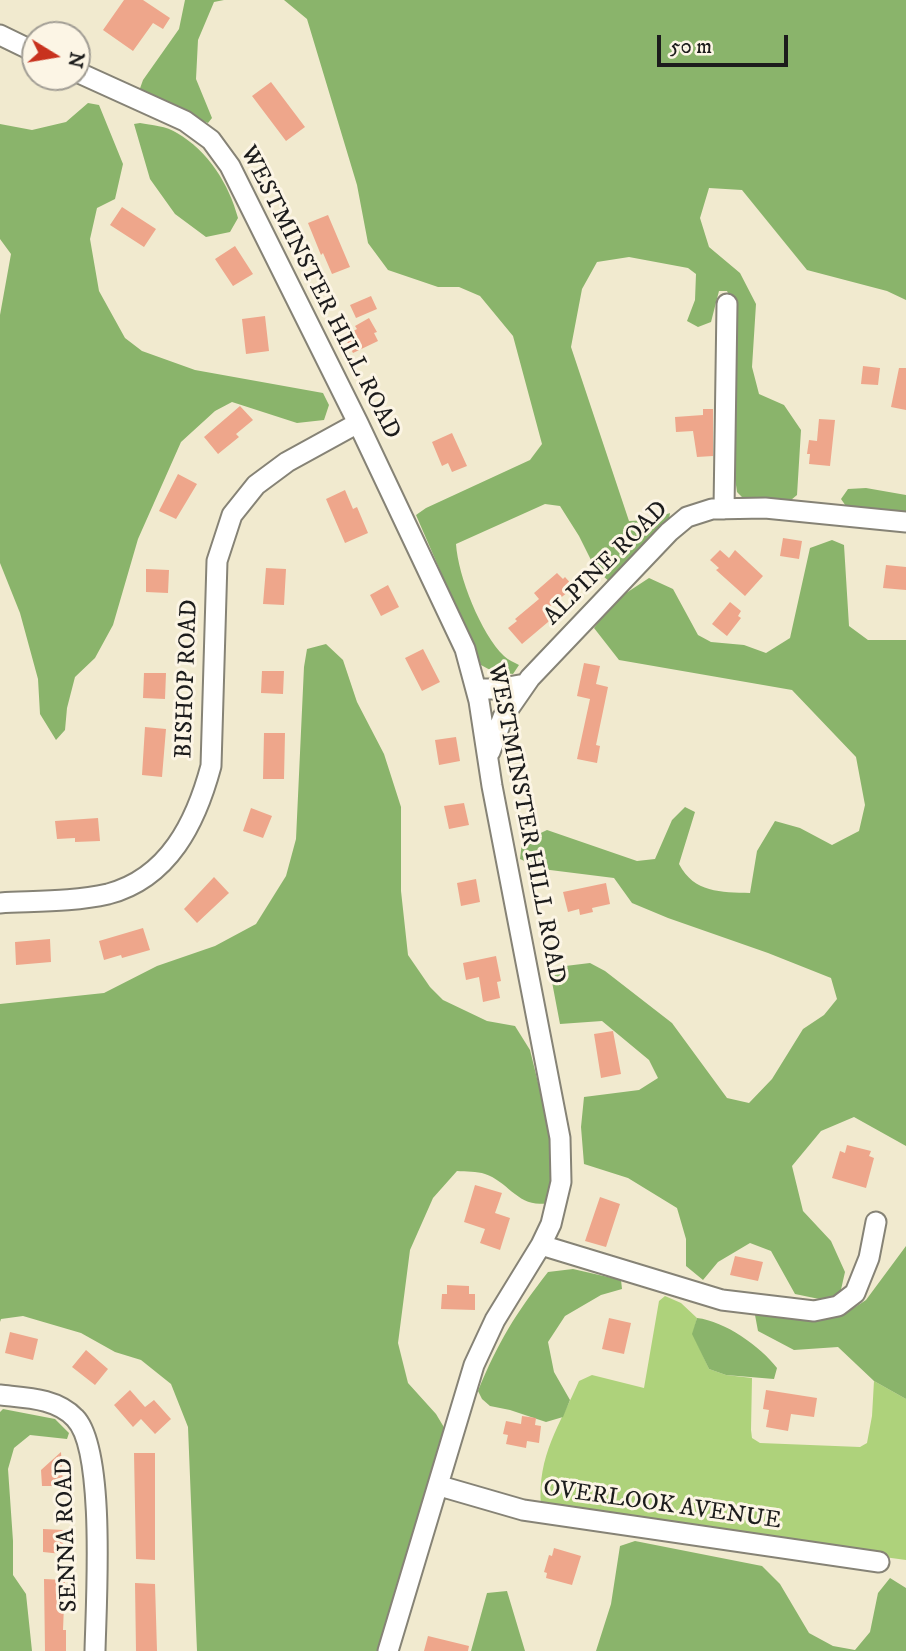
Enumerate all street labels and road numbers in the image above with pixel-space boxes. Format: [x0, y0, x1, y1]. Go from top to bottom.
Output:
street label: WESTMINSTER HILL ROAD [232, 141, 406, 445]
street label: ALPINE ROAD [539, 496, 675, 632]
street label: BISHOP ROAD [171, 599, 205, 759]
street label: WESTMINSTER HILL ROAD [480, 662, 570, 986]
street label: SENNA ROAD [51, 1457, 85, 1613]
street label: OVERLOOK AVENUE [541, 1475, 783, 1537]

